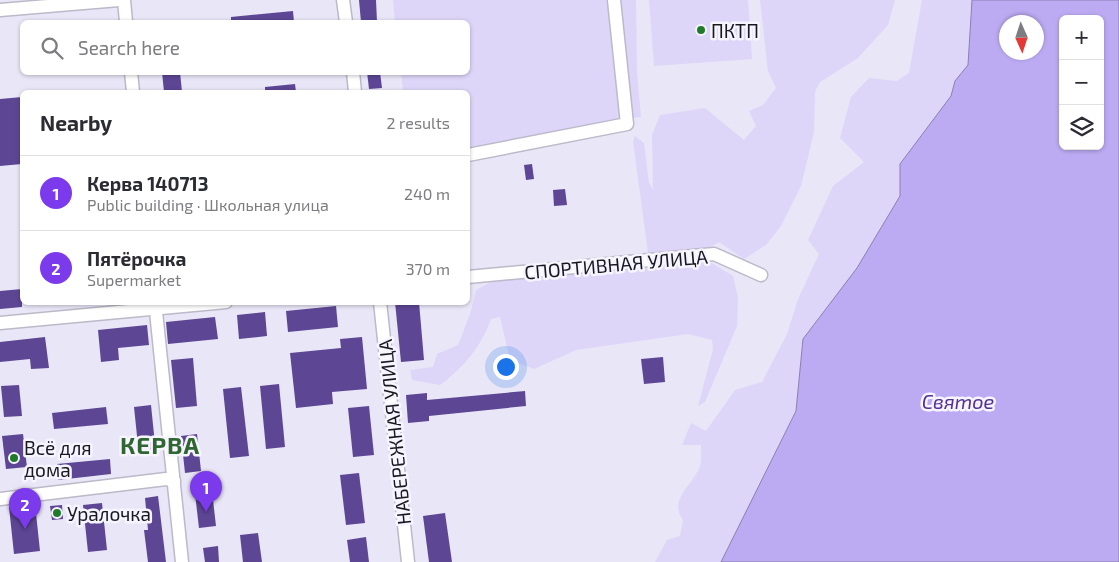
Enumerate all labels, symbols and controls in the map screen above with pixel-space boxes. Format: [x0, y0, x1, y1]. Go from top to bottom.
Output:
north arrow [999, 15, 1044, 60]
map controls [1059, 15, 1104, 150]
button: + [1059, 15, 1104, 60]
place label: ПКТП [711, 19, 759, 42]
search box [20, 20, 470, 75]
marker: ПКТП [695, 24, 707, 36]
icon: search [38, 34, 66, 62]
text: Search here [78, 36, 180, 59]
button: − [1059, 60, 1104, 105]
button: layers [1059, 105, 1104, 150]
text: Nearby [40, 110, 112, 135]
text: 2 results [387, 113, 450, 132]
text: Керва 140713 [87, 172, 208, 195]
text: 1 [53, 184, 59, 203]
text: 240 m [404, 184, 450, 203]
text: Public building · Школьная улица [87, 195, 329, 214]
street label: СПОРТИВНАЯ УЛИЦА [523, 245, 709, 283]
text: Пятёрочка [87, 247, 186, 270]
text: 2 [51, 259, 61, 278]
text: 370 m [406, 259, 450, 278]
text: Supermarket [87, 270, 181, 289]
street label: НАБЕРЕЖНАЯ УЛИЦА [373, 338, 415, 526]
your location [493, 354, 519, 380]
water label: Святое [922, 389, 995, 413]
district label: КЕРВА [120, 430, 200, 459]
place label: Всё для дома [24, 436, 92, 481]
marker: Всё для дома [8, 452, 20, 464]
pin: 1 [190, 471, 222, 512]
pin: 2 [9, 488, 41, 529]
place label: Уралочка [67, 502, 151, 525]
marker: Уралочка [51, 507, 63, 519]

